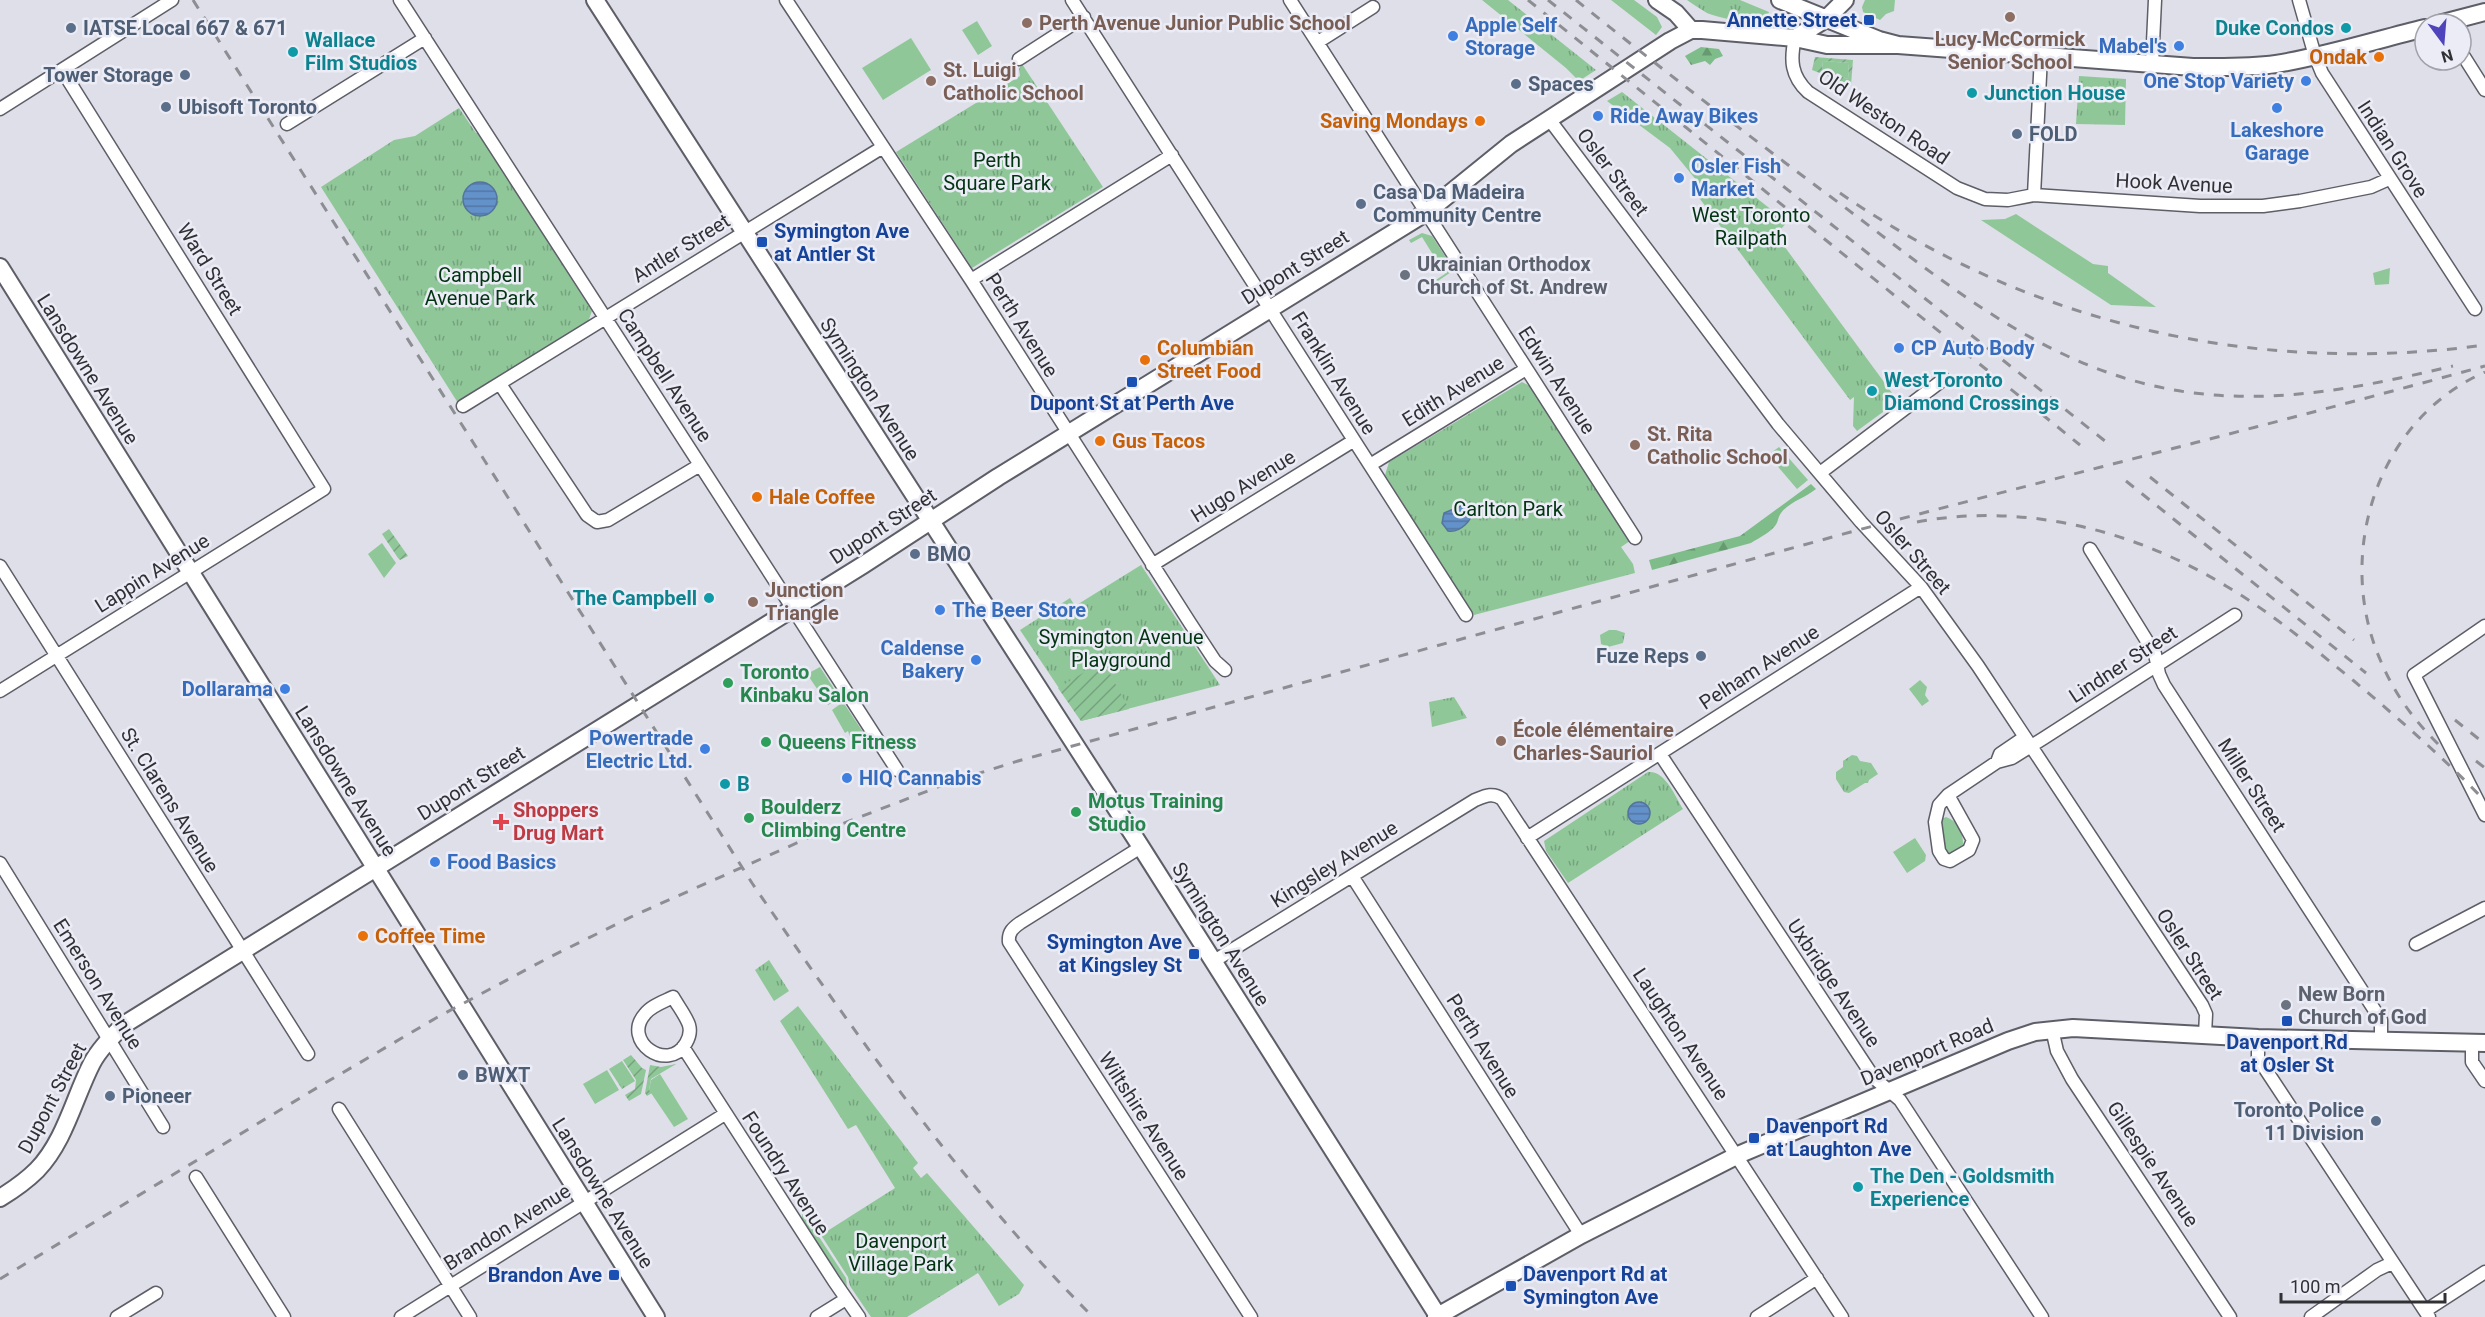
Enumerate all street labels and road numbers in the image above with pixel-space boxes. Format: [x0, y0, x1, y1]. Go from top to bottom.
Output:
street label: Old Weston Road [1814, 64, 1954, 170]
street label: Indian Grove [2353, 96, 2433, 202]
street label: Osler Street [1572, 123, 1654, 221]
street label: Hook Avenue [2115, 168, 2233, 198]
street label: Antler Street [628, 209, 734, 287]
street label: Ward Street [172, 219, 248, 319]
street label: Dupont Street [1237, 224, 1353, 310]
street label: Perth Avenue [980, 268, 1064, 382]
street label: Lansdowne Avenue [32, 289, 144, 449]
street label: Campbell Avenue [613, 304, 717, 446]
street label: Franklin Avenue [1287, 307, 1381, 439]
street label: Symington Avenue [815, 313, 925, 465]
street label: Edwin Avenue [1513, 322, 1601, 438]
street label: Edith Avenue [1398, 350, 1508, 432]
street label: Hugo Avenue [1186, 444, 1300, 528]
street label: Dupont Street [825, 483, 941, 569]
street label: Osler Street [1870, 505, 1956, 599]
street label: Lappin Avenue [90, 528, 214, 618]
street label: Pelham Avenue [1695, 619, 1823, 715]
street label: Lindner Street [2064, 620, 2182, 708]
street label: Lansdowne Avenue [290, 701, 402, 861]
street label: St. Clarens Avenue [116, 723, 224, 877]
street label: Miller Street [2213, 734, 2291, 836]
street label: Dupont Street [413, 740, 529, 826]
street label: Kingsley Avenue [1266, 815, 1402, 913]
street label: Symington Avenue [1167, 858, 1275, 1010]
street label: Osler Street [2152, 904, 2228, 1004]
street label: Emerson Avenue [48, 914, 148, 1054]
street label: Uxbridge Avenue [1782, 914, 1886, 1052]
street label: Laughton Avenue [1628, 963, 1734, 1105]
street label: Perth Avenue [1441, 989, 1525, 1103]
street label: Davenport Road [1857, 1013, 1997, 1091]
street label: Dupont Street [13, 1038, 91, 1158]
street label: Wiltshire Avenue [1094, 1047, 1194, 1185]
street label: Gillespie Avenue [2102, 1097, 2204, 1231]
street label: Foundry Avenue [737, 1107, 835, 1239]
street label: Lansdowne Avenue [547, 1113, 659, 1273]
street label: Brandon Avenue [439, 1178, 575, 1276]

